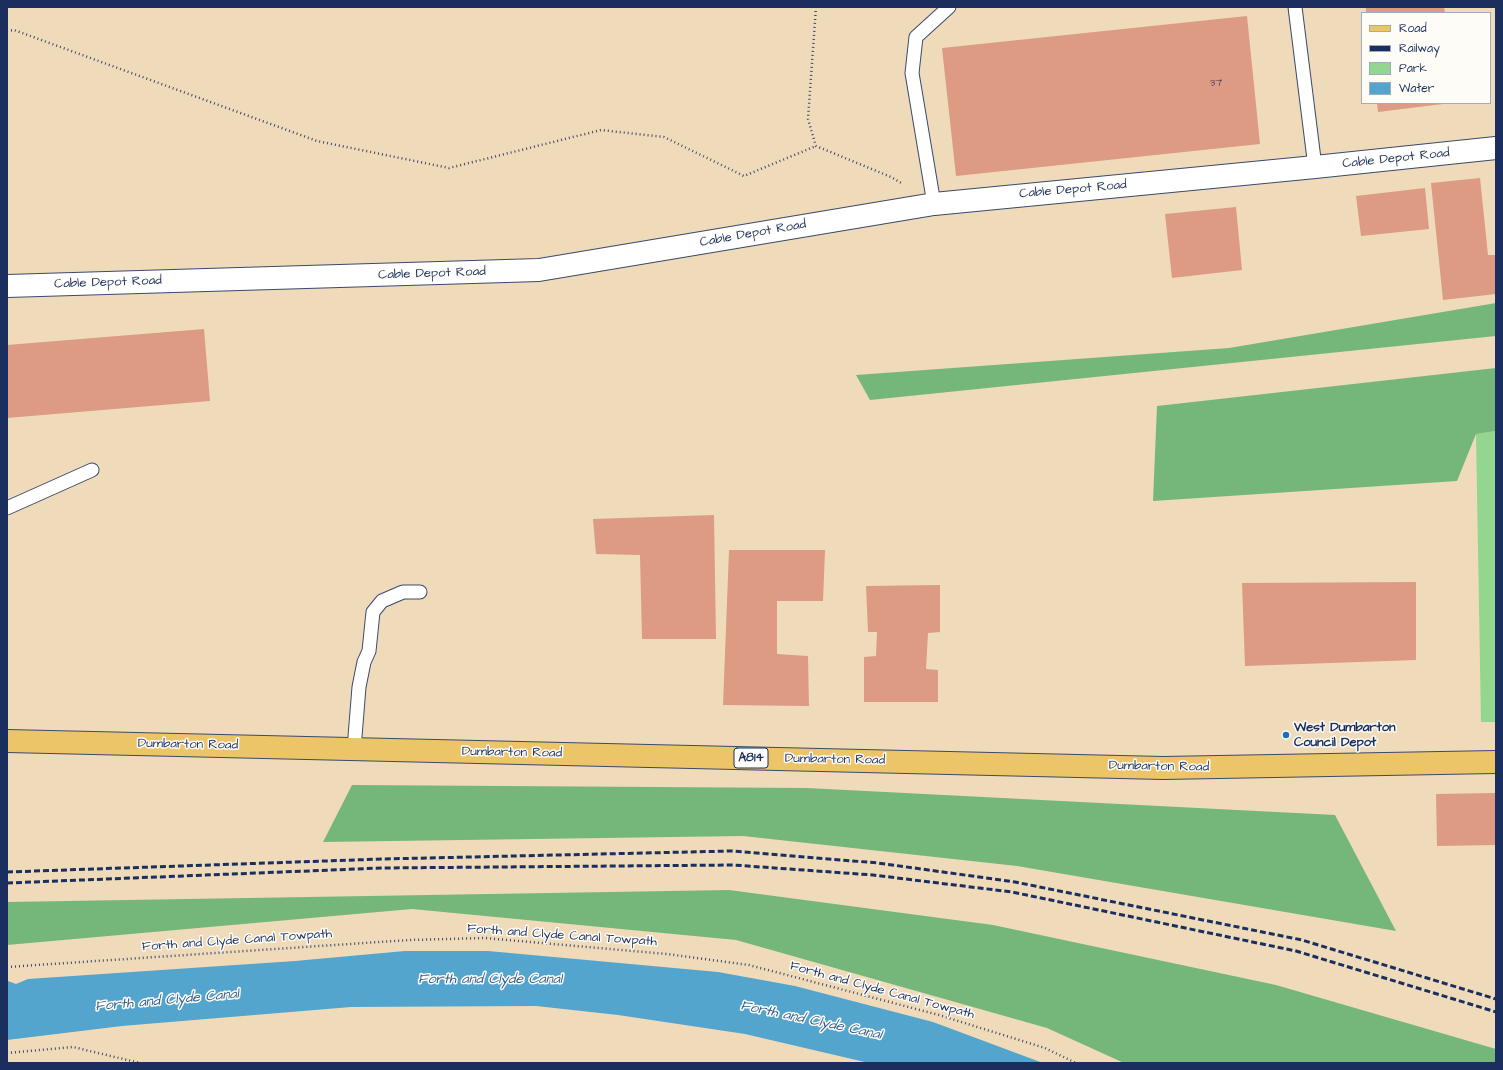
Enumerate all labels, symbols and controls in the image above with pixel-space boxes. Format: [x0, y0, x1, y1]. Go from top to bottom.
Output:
legend [1361, 12, 1491, 104]
text: Road [1399, 20, 1427, 37]
text: Railway [1399, 40, 1440, 57]
text: Park [1399, 60, 1427, 77]
house number: 37 [1210, 77, 1222, 91]
text: Water [1399, 80, 1434, 97]
street label: Cable Depot Road [1342, 146, 1450, 172]
street label: Cable Depot Road [1019, 178, 1127, 202]
street label: Cable Depot Road [699, 217, 807, 251]
street label: Cable Depot Road [378, 264, 486, 284]
street label: Cable Depot Road [54, 273, 162, 293]
place label: West Dumbarton Council Depot [1294, 720, 1396, 751]
marker: West Dumbarton Council Depot [1281, 730, 1291, 740]
street label: Dumbarton Road [138, 736, 238, 754]
street label: Dumbarton Road [462, 744, 562, 762]
road number: A814 [734, 748, 768, 768]
street label: Dumbarton Road [785, 751, 885, 769]
street label: Dumbarton Road [1109, 758, 1209, 776]
street label: Forth and Clyde Canal Towpath [467, 922, 657, 950]
street label: Forth and Clyde Canal Towpath [142, 927, 332, 955]
street label: Forth and Clyde Canal Towpath [788, 959, 976, 1023]
water label: Forth and Clyde Canal [418, 972, 562, 988]
water label: Forth and Clyde Canal [95, 986, 239, 1016]
water label: Forth and Clyde Canal [739, 998, 883, 1044]

